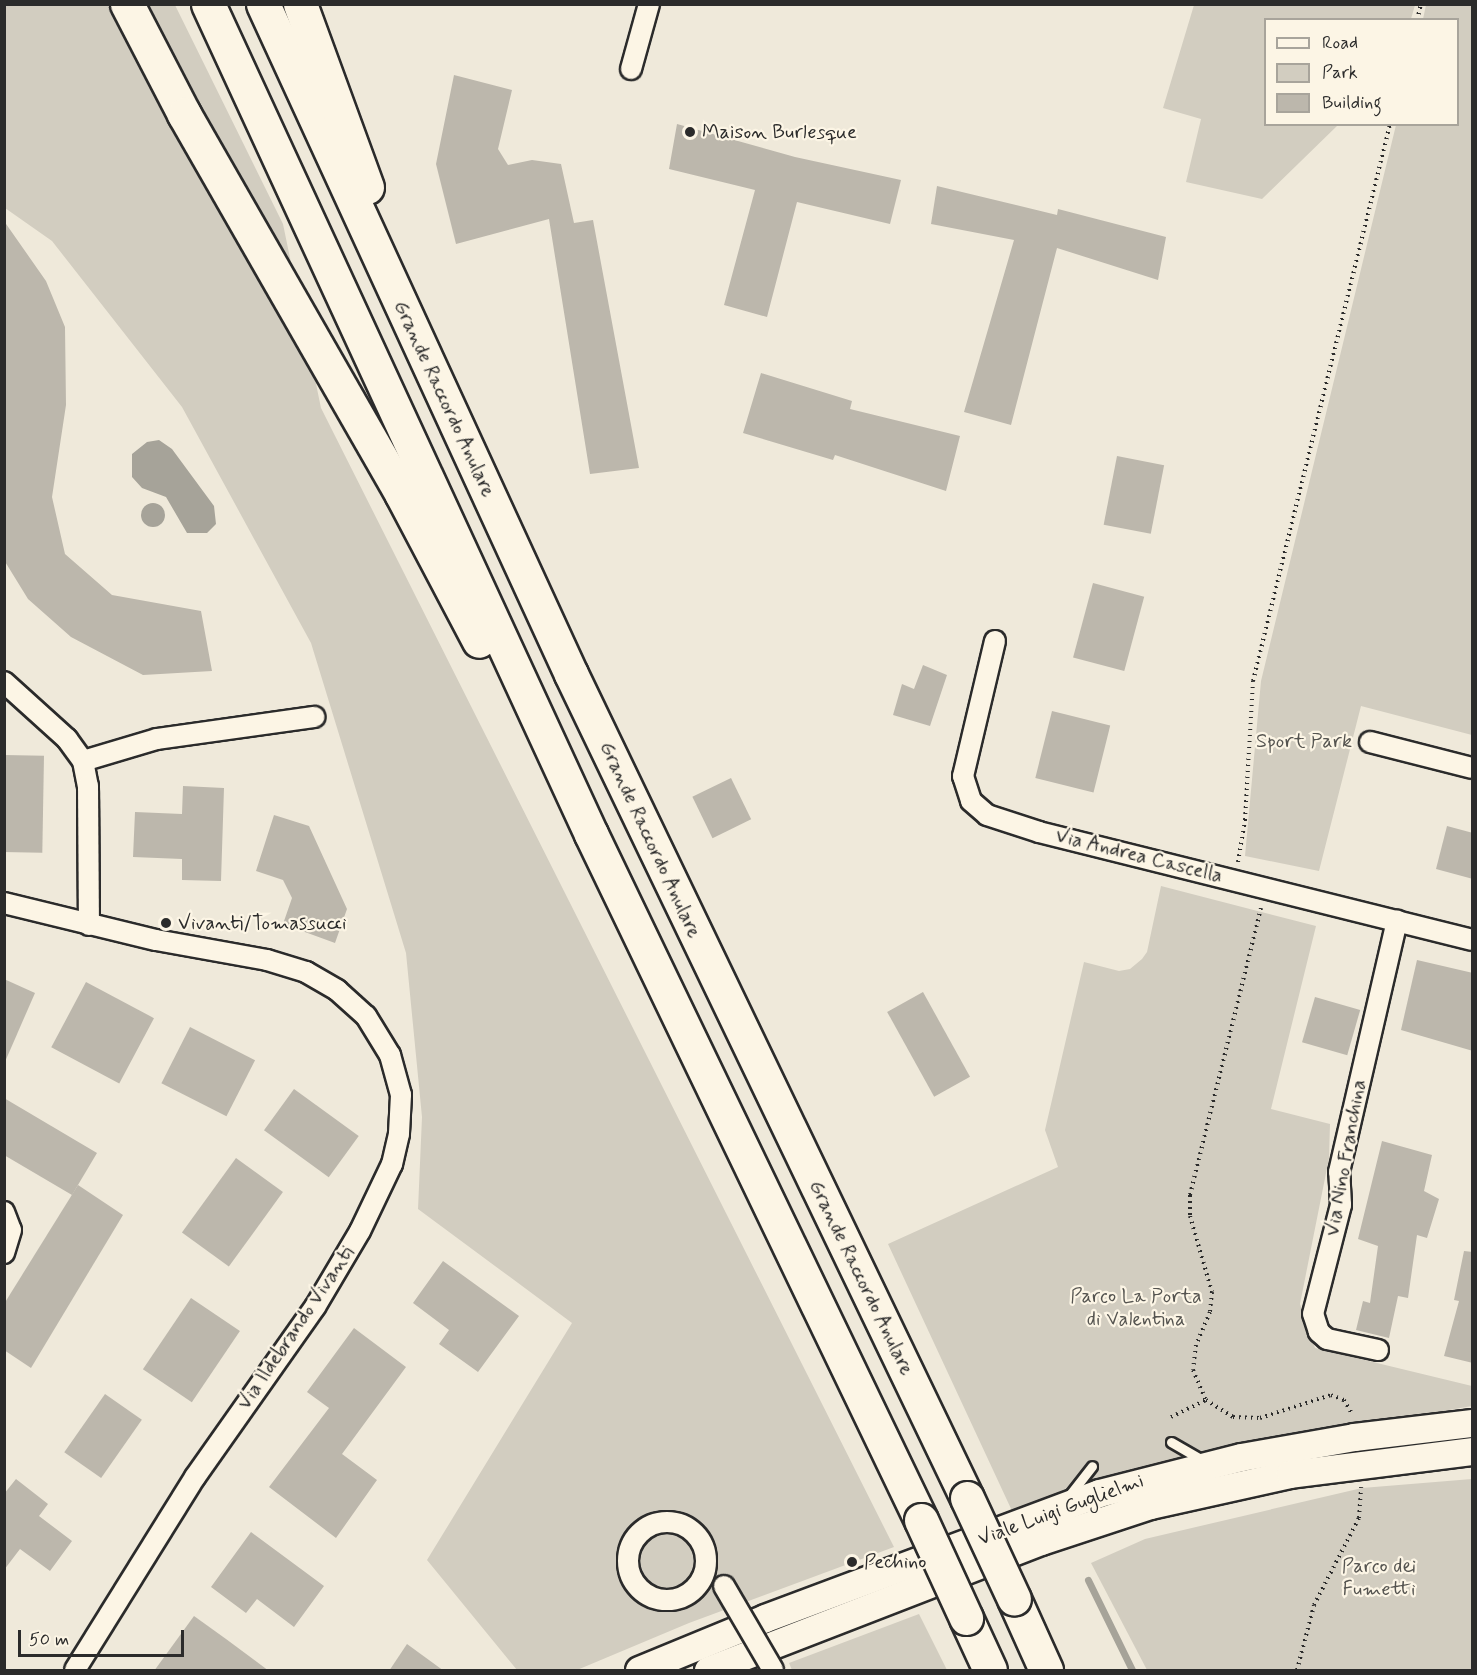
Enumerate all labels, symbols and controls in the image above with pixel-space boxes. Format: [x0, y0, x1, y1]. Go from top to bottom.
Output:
legend [1264, 18, 1459, 126]
text: Road [1322, 31, 1358, 55]
text: Park [1322, 61, 1358, 85]
text: Building [1322, 91, 1382, 115]
place label: Maison Burlesque [702, 120, 857, 144]
marker: Maison Burlesque [683, 125, 697, 139]
street label: Grande Raccordo Anulare [388, 297, 500, 501]
park label: Sport Park [1257, 729, 1351, 753]
street label: Grande Raccordo Anulare [594, 738, 706, 942]
street label: Via Andrea Cascella [1052, 823, 1226, 889]
place label: Vivanti/Tomassucci [178, 911, 346, 935]
marker: Vivanti/Tomassucci [159, 916, 173, 930]
street label: Via Nino Franchina [1320, 1075, 1372, 1241]
street label: Grande Raccordo Anulare [803, 1177, 919, 1379]
street label: Via Ildebrando Vivanti [231, 1239, 361, 1417]
park label: Parco La Porta di Valentina [1074, 1285, 1198, 1332]
street label: Viale Luigi Guglielmi [975, 1469, 1147, 1551]
place label: Pechino [864, 1550, 926, 1574]
marker: Pechino [845, 1555, 859, 1569]
park label: Parco dei Fumetti [1342, 1555, 1416, 1602]
scale bar [21, 1618, 188, 1656]
text: 50 m [29, 1628, 69, 1652]

